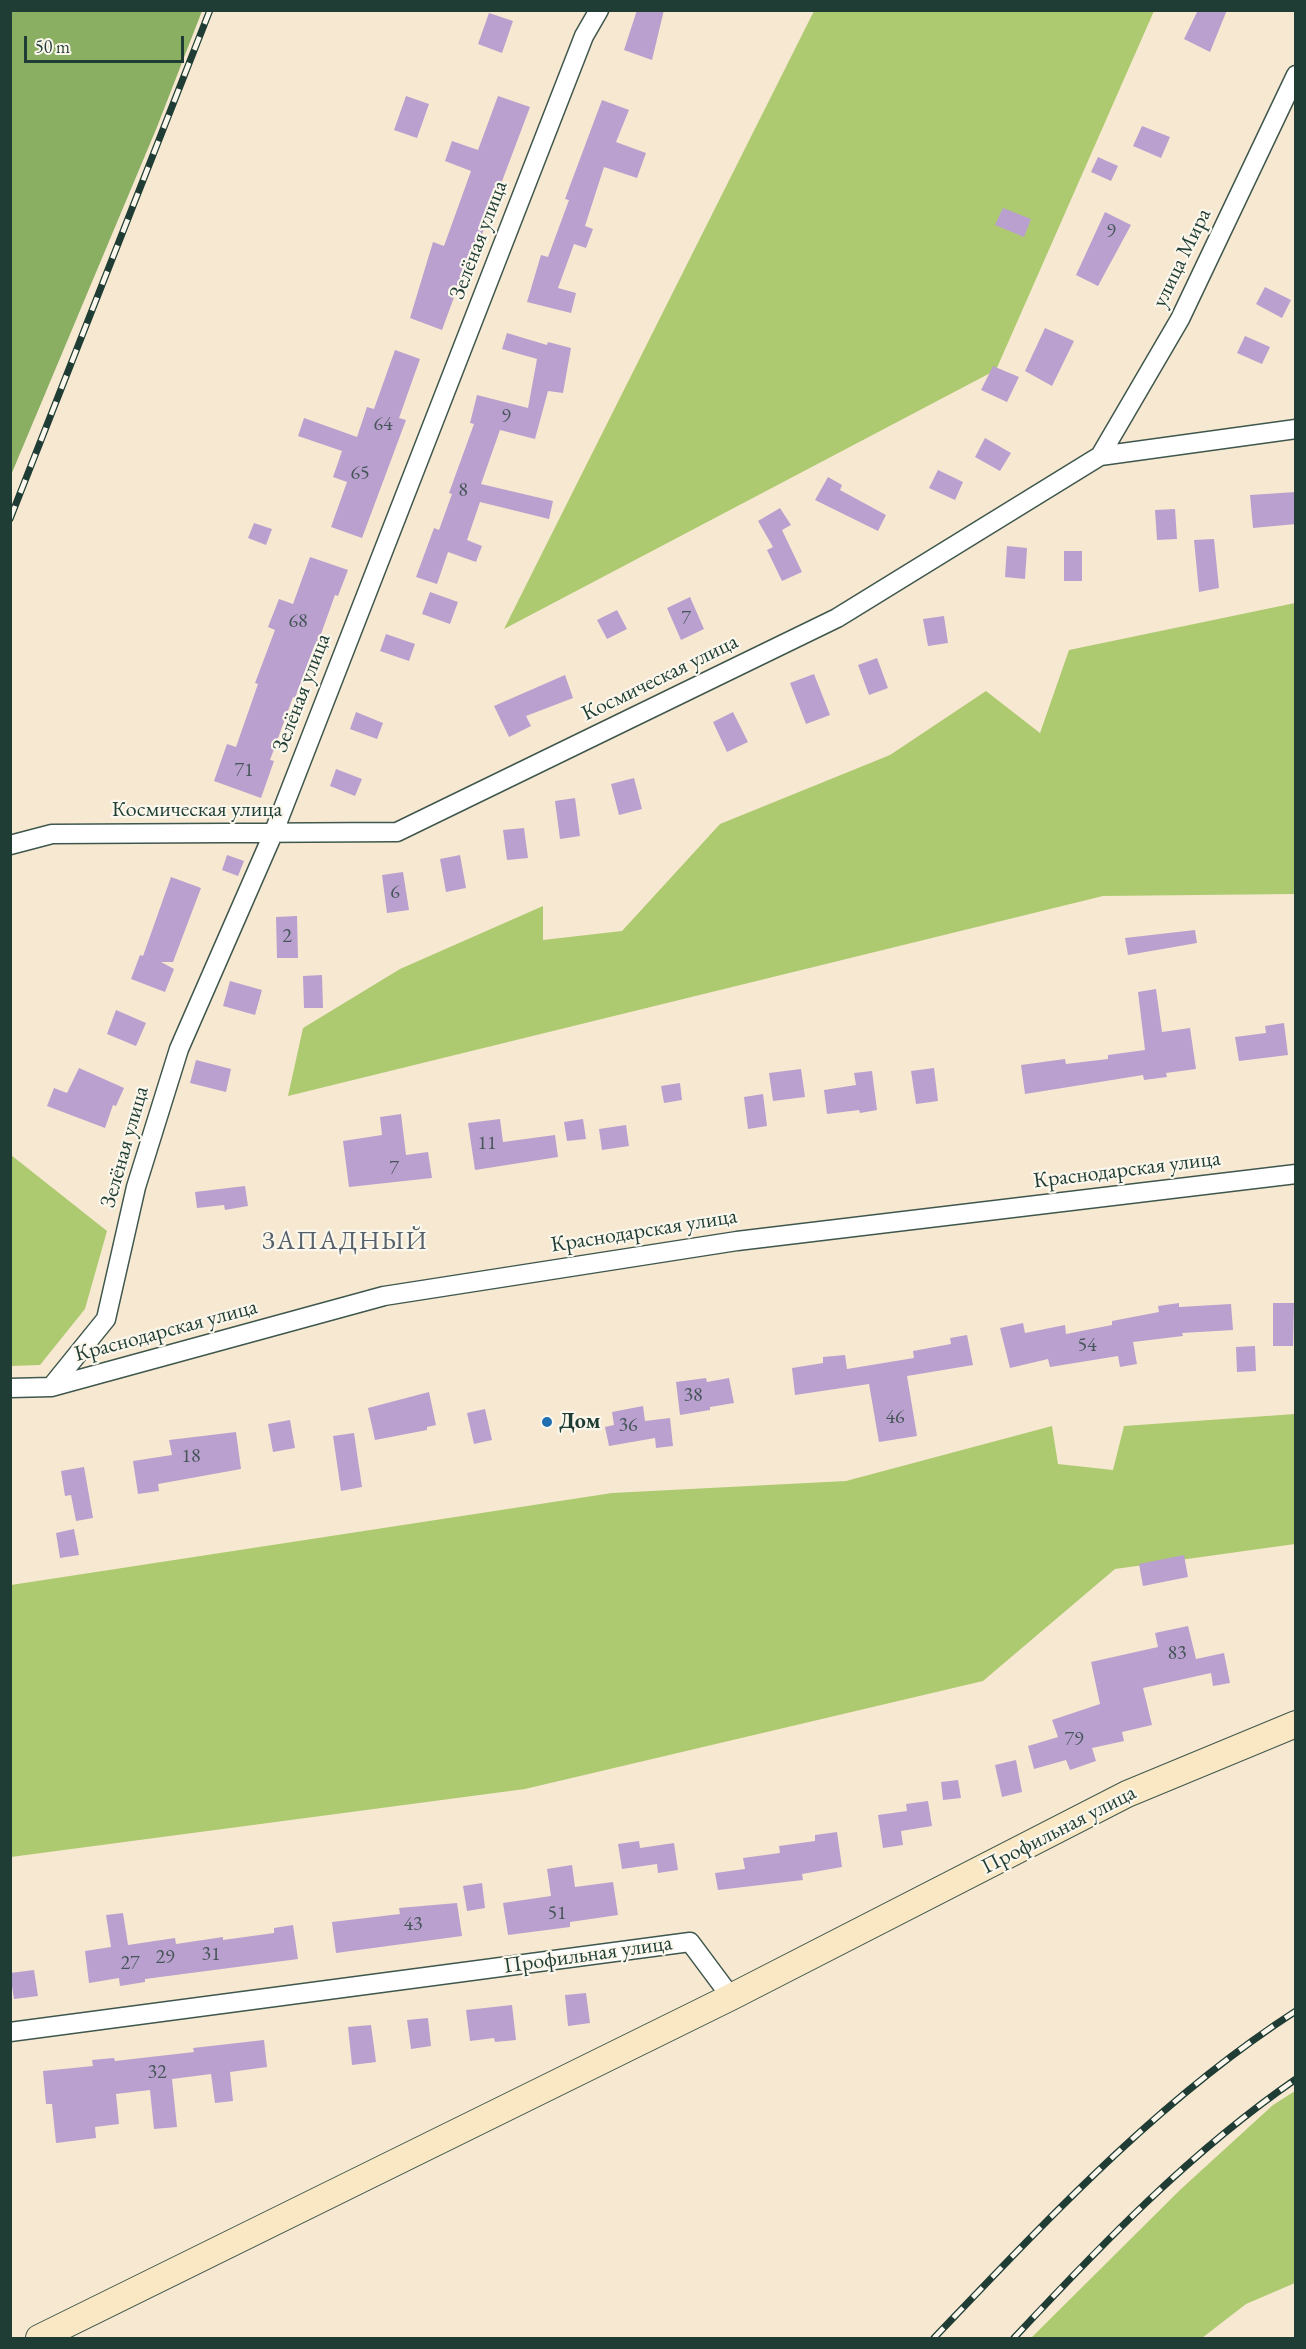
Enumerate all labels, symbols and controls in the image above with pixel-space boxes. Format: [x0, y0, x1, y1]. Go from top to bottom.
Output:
scale bar [27, 24, 188, 62]
text: 50 m [35, 35, 70, 58]
street label: Зелёная улица [444, 177, 514, 303]
street label: улица Мира [1147, 204, 1217, 312]
house number: 9 [1106, 220, 1116, 244]
house number: 9 [501, 405, 511, 429]
house number: 64 [373, 413, 393, 437]
house number: 65 [350, 462, 370, 486]
house number: 8 [458, 479, 468, 503]
house number: 7 [681, 607, 691, 631]
house number: 68 [288, 610, 308, 634]
street label: Космическая улица [577, 629, 743, 727]
street label: Зелёная улица [267, 630, 337, 756]
house number: 71 [234, 759, 254, 783]
street label: Космическая улица [112, 797, 282, 823]
house number: 6 [390, 881, 400, 905]
house number: 2 [282, 925, 292, 949]
street label: Зелёная улица [95, 1083, 155, 1211]
house number: 11 [477, 1132, 497, 1156]
street label: Краснодарская улица [1032, 1145, 1222, 1195]
house number: 7 [389, 1157, 399, 1181]
street label: Краснодарская улица [549, 1203, 739, 1259]
district label: ЗАПАДНЫЙ [262, 1226, 428, 1258]
street label: Краснодарская улица [72, 1294, 260, 1368]
house number: 54 [1077, 1334, 1097, 1358]
house number: 38 [683, 1384, 703, 1408]
house number: 46 [885, 1406, 905, 1430]
place label: Дом [559, 1409, 601, 1435]
house number: 36 [618, 1414, 638, 1438]
marker: Дом [540, 1415, 554, 1429]
house number: 18 [181, 1445, 201, 1469]
house number: 83 [1167, 1642, 1187, 1666]
house number: 79 [1064, 1728, 1084, 1752]
street label: Профильная улица [977, 1780, 1141, 1880]
house number: 51 [547, 1902, 567, 1926]
house number: 43 [403, 1913, 423, 1937]
street label: Профильная улица [502, 1930, 674, 1980]
house number: 31 [201, 1943, 221, 1967]
house number: 29 [155, 1946, 175, 1970]
house number: 27 [120, 1952, 140, 1976]
house number: 32 [147, 2061, 167, 2085]

